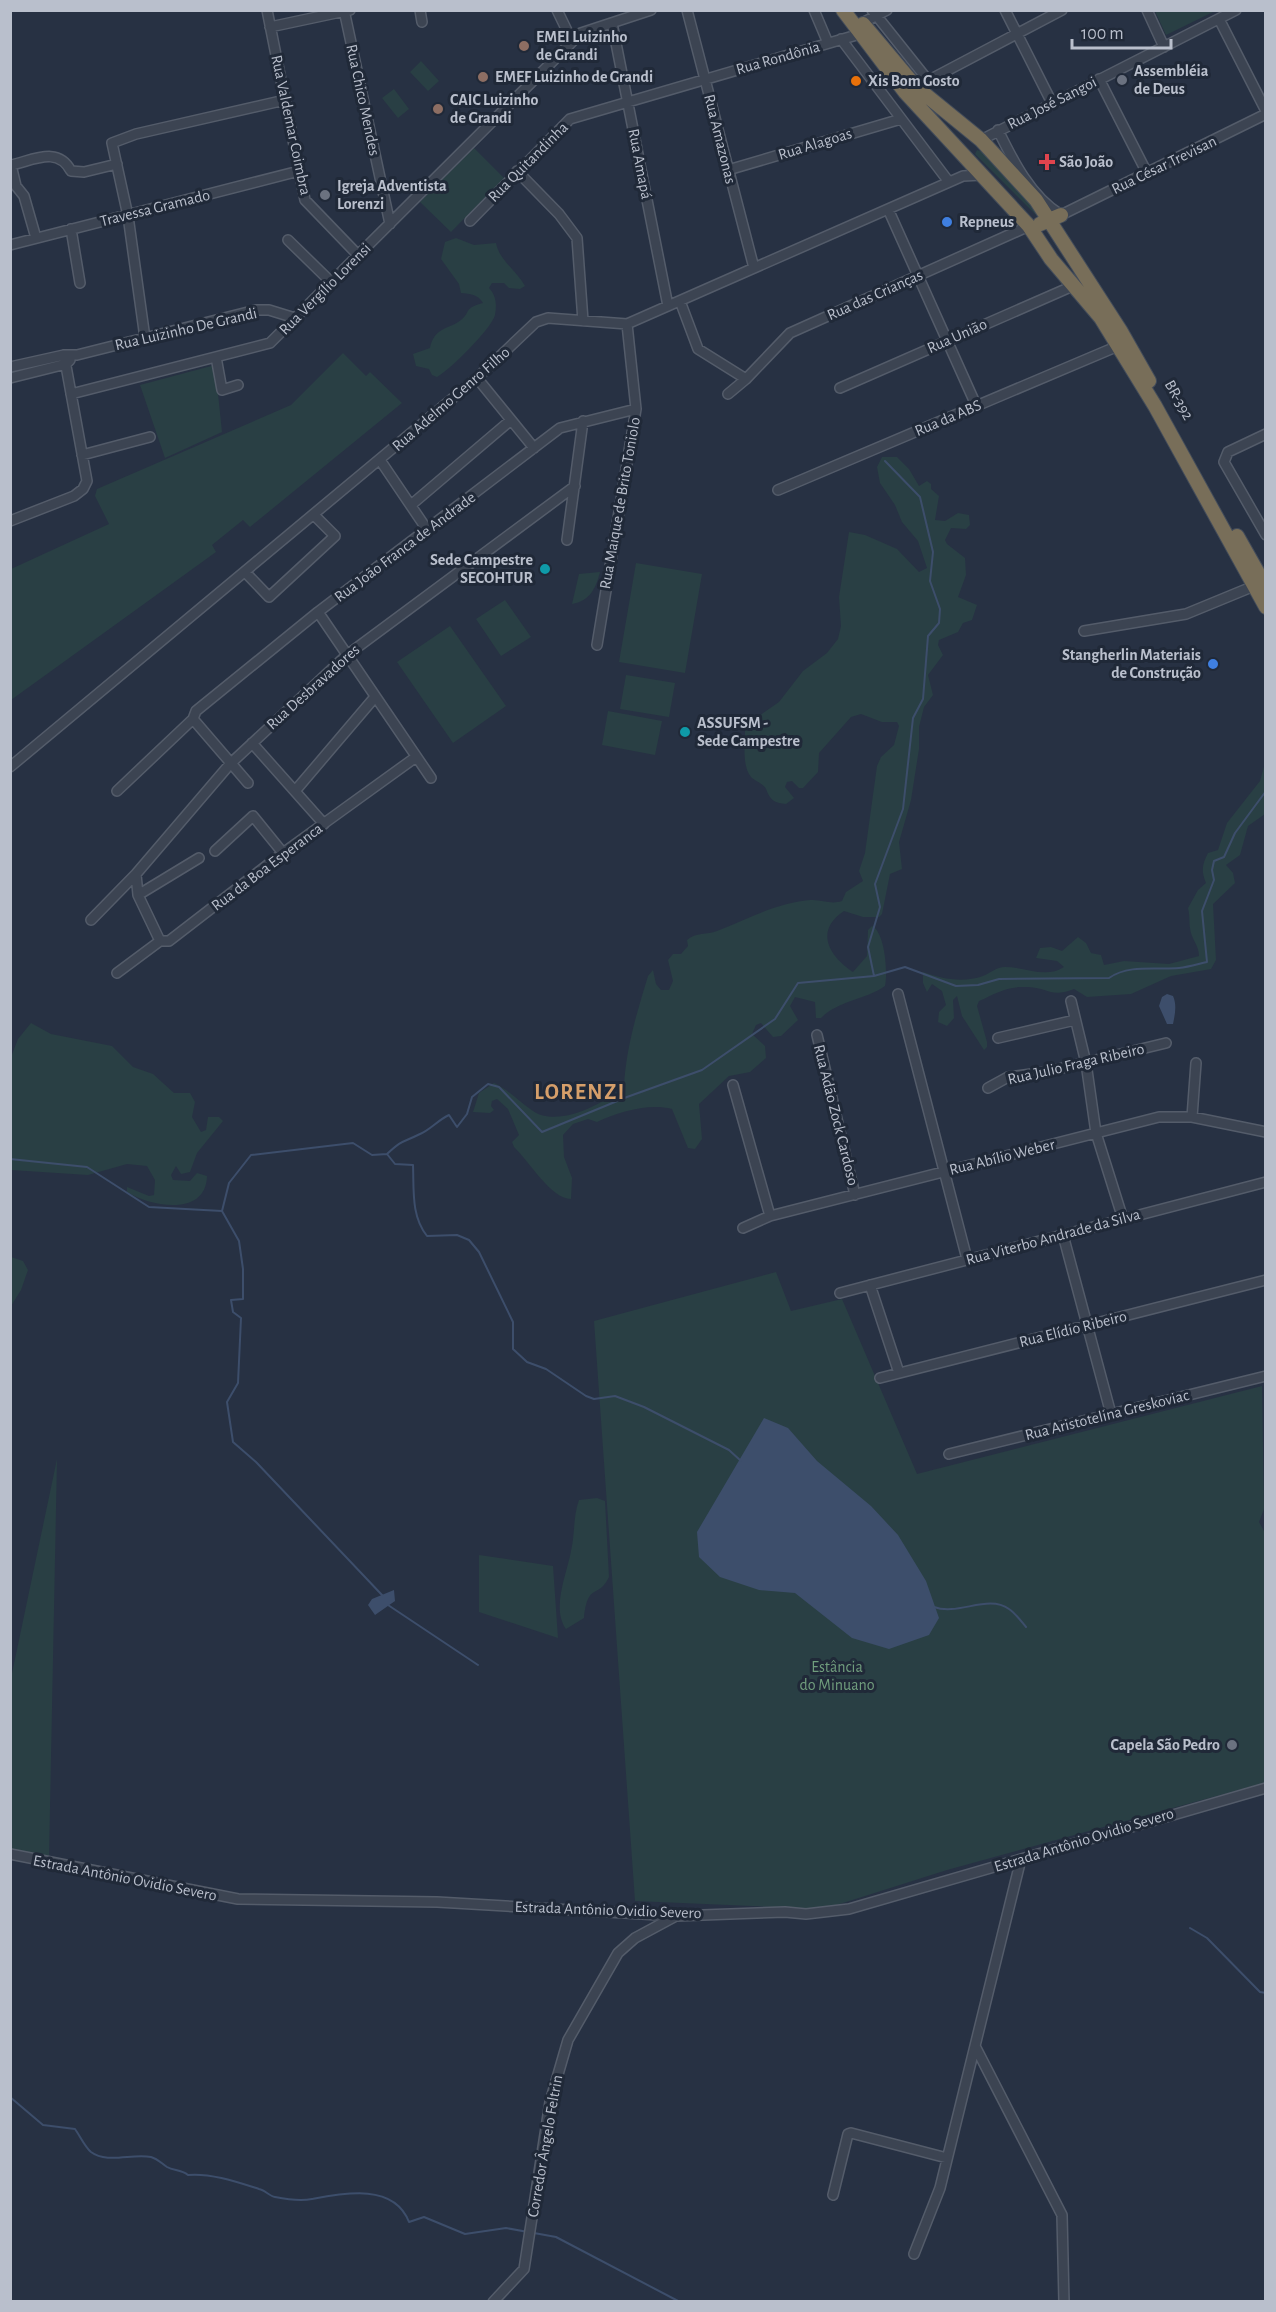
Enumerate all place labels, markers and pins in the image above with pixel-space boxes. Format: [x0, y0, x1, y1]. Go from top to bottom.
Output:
place label: EMEI Luizinho de Grandi [536, 29, 628, 63]
marker: EMEI Luizinho de Grandi [517, 39, 531, 53]
place label: Assembléia de Deus [1134, 63, 1209, 97]
place label: EMEF Luizinho de Grandi [495, 69, 653, 85]
marker: EMEF Luizinho de Grandi [476, 70, 490, 84]
place label: Xis Bom Gosto [868, 73, 960, 89]
marker: Assembléia de Deus [1115, 73, 1129, 87]
marker: Xis Bom Gosto [849, 74, 863, 88]
place label: CAIC Luizinho de Grandi [450, 92, 538, 126]
marker: CAIC Luizinho de Grandi [431, 102, 445, 116]
place label: São João [1059, 154, 1113, 170]
marker: São João [1040, 155, 1054, 169]
place label: Igreja Adventista Lorenzi [337, 178, 447, 212]
marker: Igreja Adventista Lorenzi [318, 188, 332, 202]
place label: Repneus [959, 214, 1014, 230]
marker: Repneus [940, 215, 954, 229]
place label: Sede Campestre SECOHTUR [430, 552, 534, 586]
marker: Sede Campestre SECOHTUR [538, 562, 552, 576]
place label: Stangherlin Materiais de Construção [1062, 647, 1201, 681]
marker: Stangherlin Materiais de Construção [1206, 657, 1220, 671]
place label: ASSUFSM - Sede Campestre [697, 715, 800, 749]
marker: ASSUFSM - Sede Campestre [678, 725, 692, 739]
place label: Capela São Pedro [1110, 1737, 1220, 1753]
marker: Capela São Pedro [1225, 1738, 1239, 1752]

